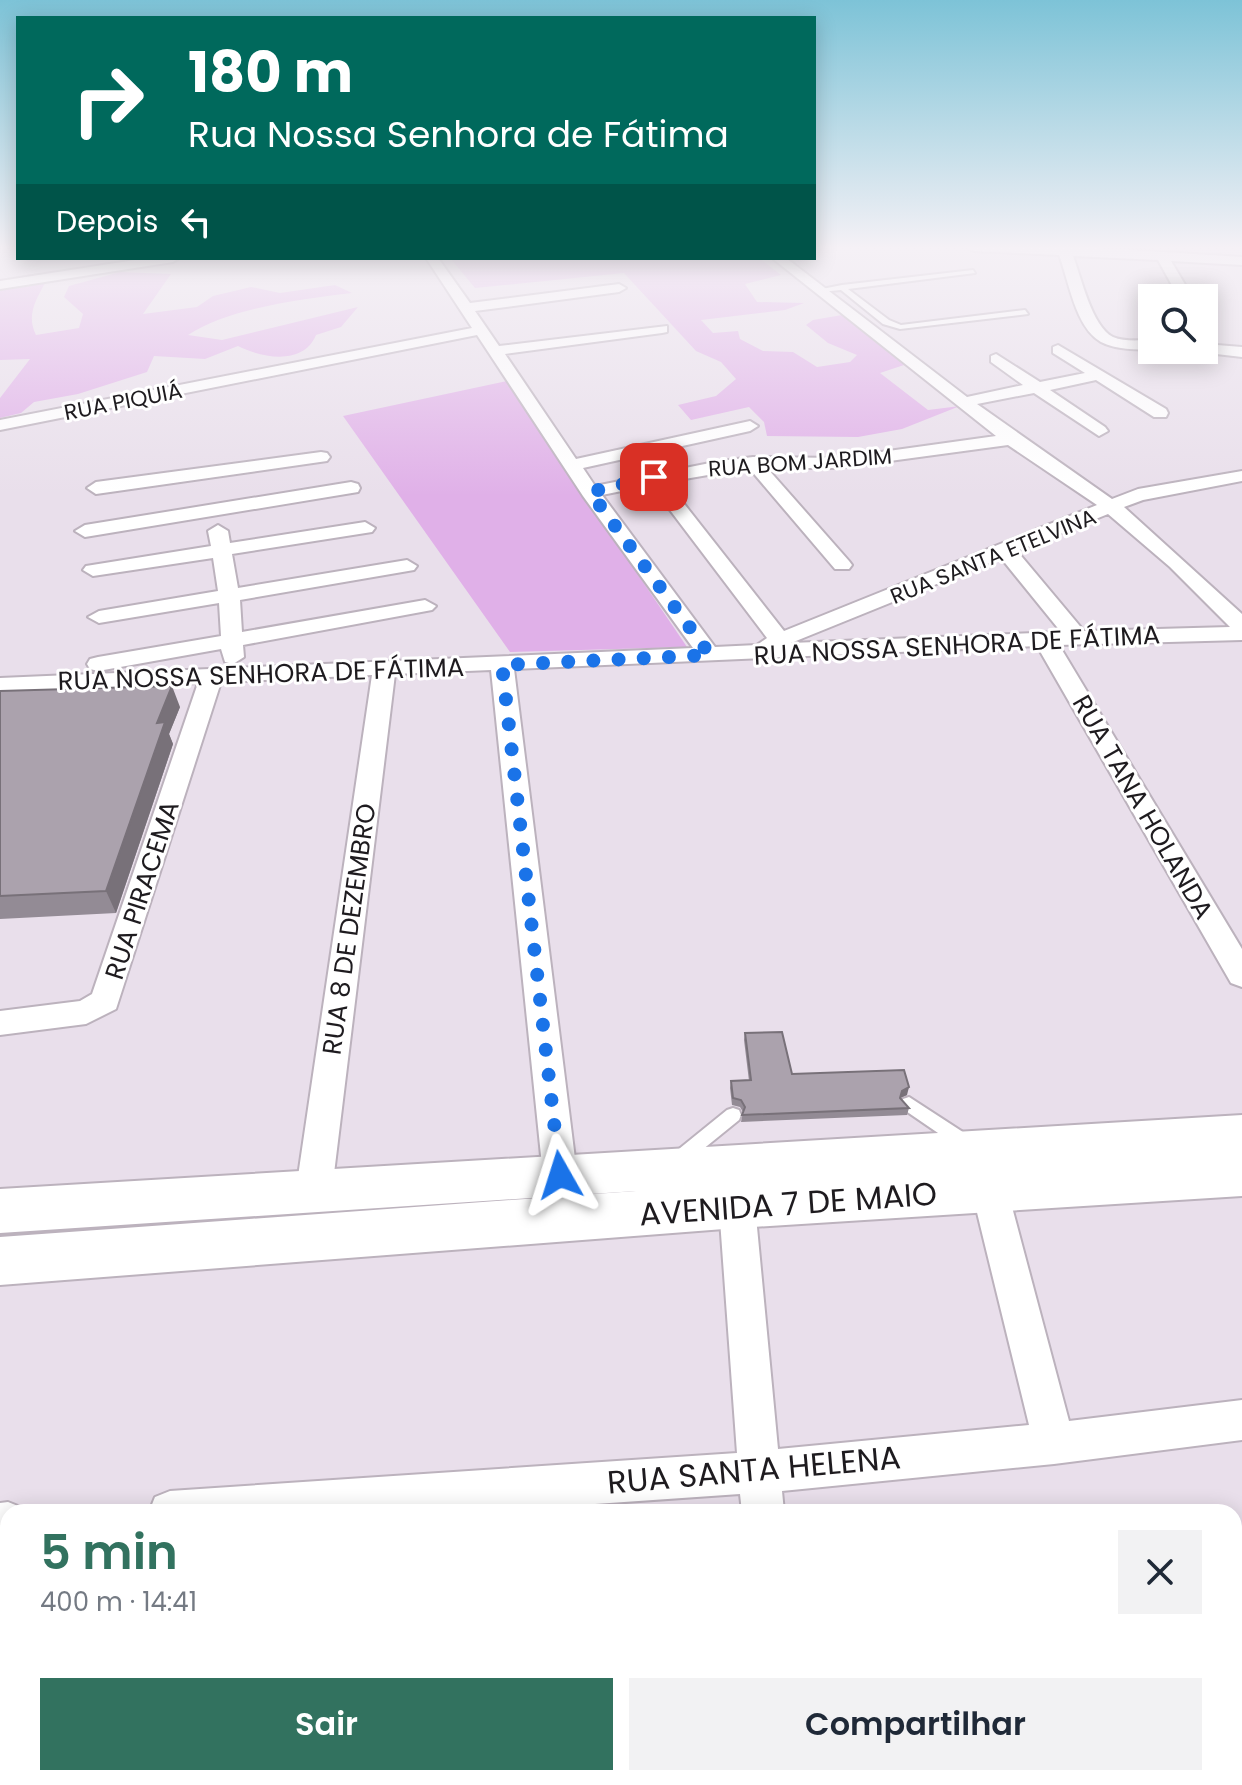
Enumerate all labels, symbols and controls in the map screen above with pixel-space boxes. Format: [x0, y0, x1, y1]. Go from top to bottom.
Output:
text: 180 m [188, 33, 353, 112]
icon: right [56, 48, 160, 152]
text: Rua Nossa Senhora de Fátima [188, 109, 729, 160]
text: Depois [56, 200, 158, 243]
icon: left [174, 200, 218, 244]
map controls [1138, 284, 1218, 364]
button: search [1138, 284, 1218, 364]
street label: RUA PIQUIÁ [61, 375, 185, 428]
street label: RUA BOM JARDIM [707, 441, 893, 484]
pin [620, 443, 688, 511]
icon: arrive [632, 455, 676, 499]
street label: RUA SANTA ETELVINA [886, 501, 1101, 612]
street label: RUA NOSSA SENHORA DE FÁTIMA [753, 616, 1161, 674]
street label: RUA NOSSA SENHORA DE FÁTIMA [57, 649, 465, 699]
street label: RUA TANA HOLANDA [1064, 688, 1222, 926]
street label: RUA PIRACEMA [96, 796, 188, 984]
street label: RUA 8 DE DEZEMBRO [314, 801, 384, 1057]
position arrow [518, 1133, 602, 1217]
street label: AVENIDA 7 DE MAIO [638, 1171, 938, 1236]
street label: RUA SANTA HELENA [605, 1434, 903, 1505]
text: 5 min [40, 1519, 178, 1586]
button: close [1118, 1530, 1202, 1614]
text: 400 m · 14:41 [40, 1584, 197, 1620]
button: Sair [40, 1678, 613, 1770]
button: Compartilhar [629, 1678, 1202, 1770]

